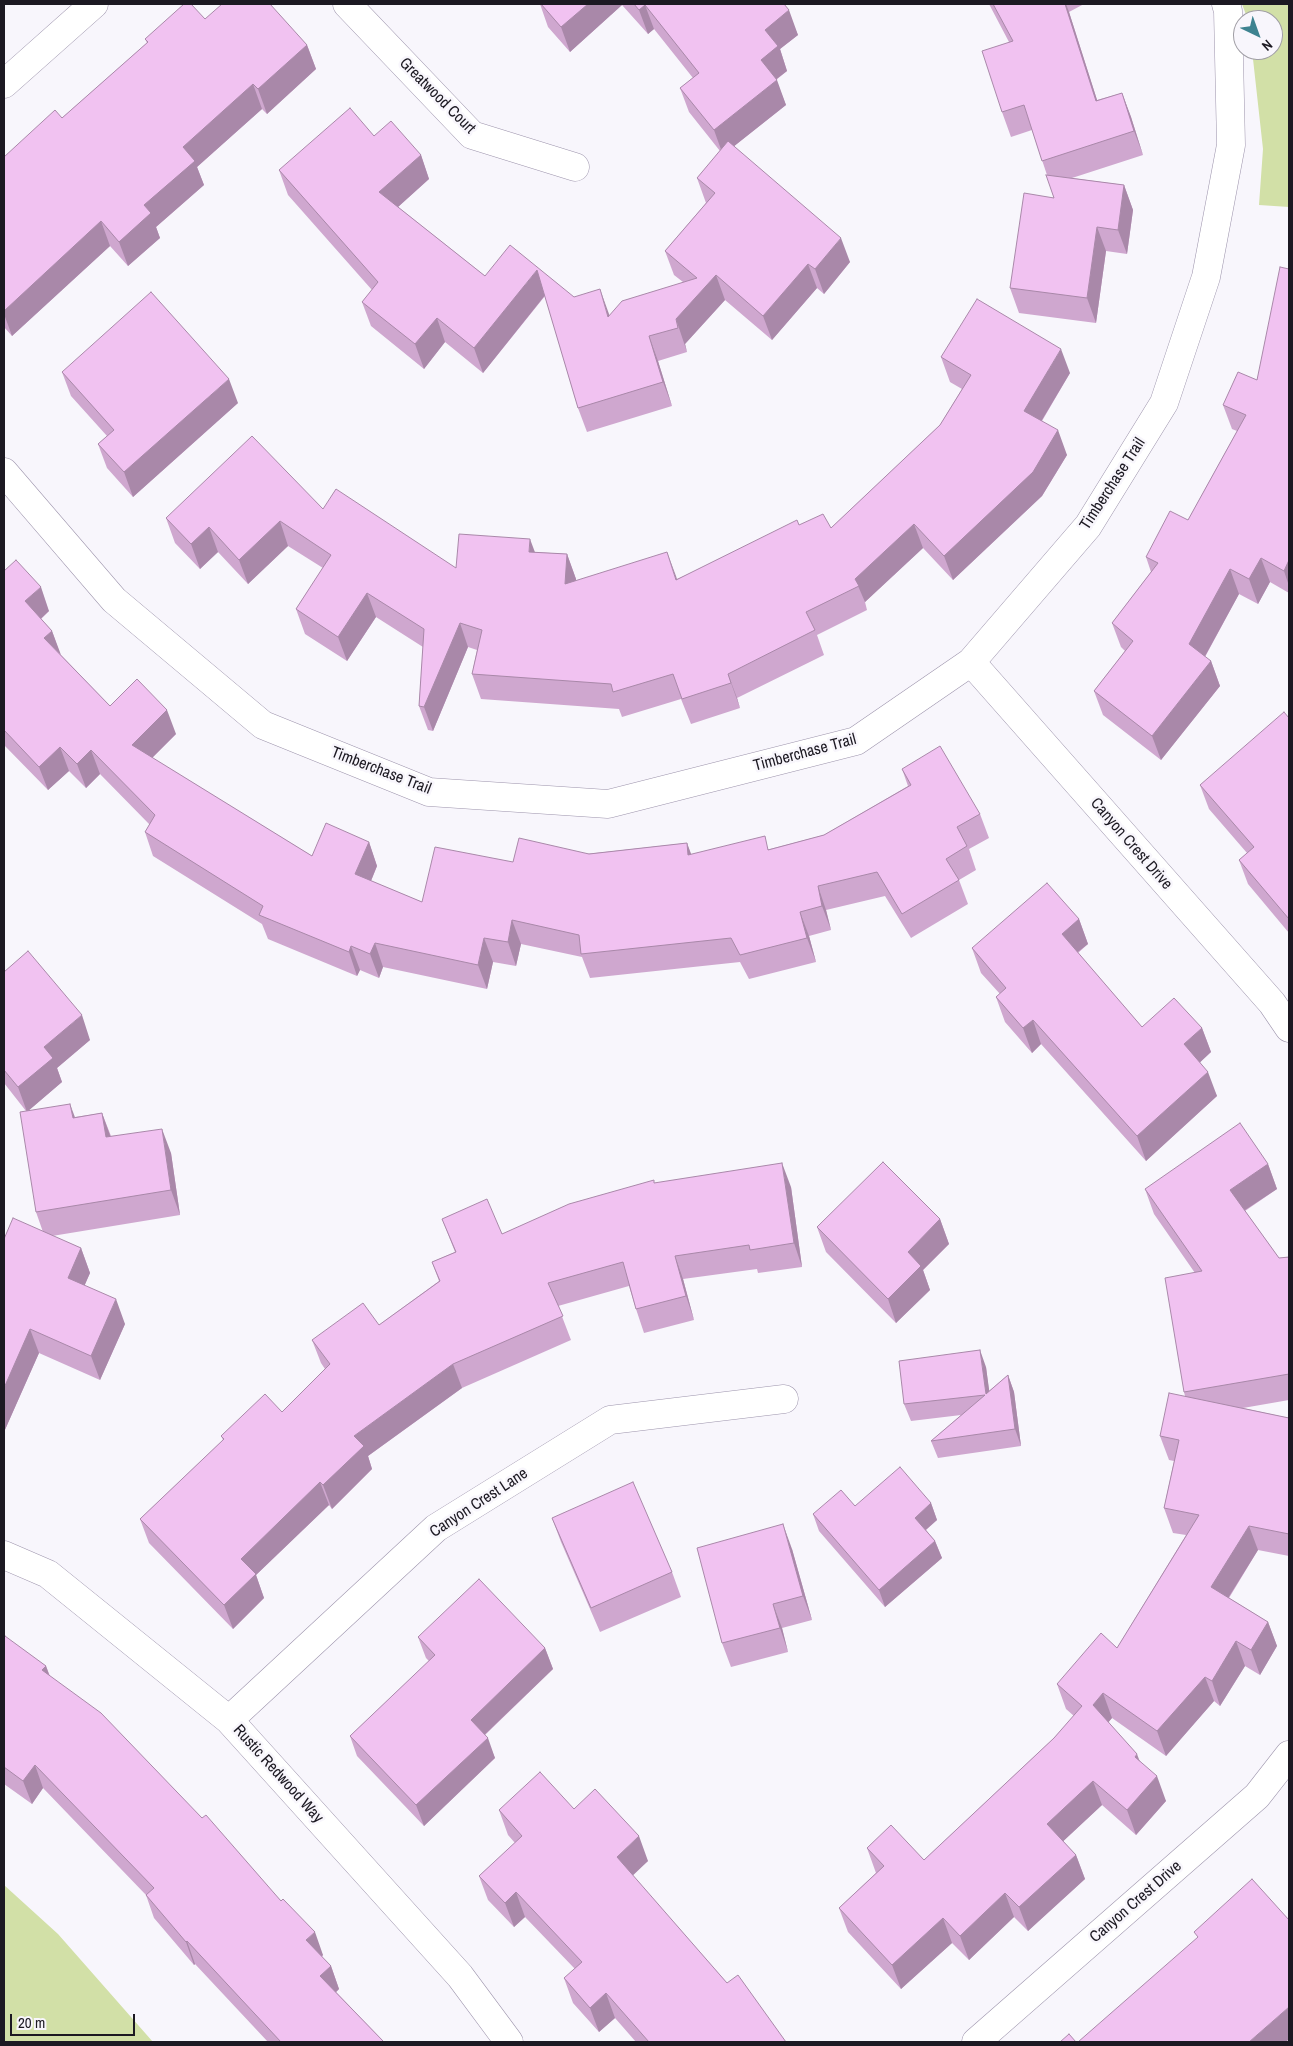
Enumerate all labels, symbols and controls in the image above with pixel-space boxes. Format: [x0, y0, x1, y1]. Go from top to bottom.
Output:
north arrow [1233, 10, 1283, 60]
text: N [1258, 36, 1276, 55]
street label: Greatwood Court [395, 54, 479, 138]
street label: Timberchase Trail [1076, 434, 1150, 534]
street label: Timberchase Trail [751, 730, 859, 776]
street label: Timberchase Trail [328, 743, 434, 799]
street label: Canyon Crest Drive [1086, 794, 1176, 894]
street label: Canyon Crest Lane [426, 1464, 532, 1542]
street label: Rustic Redwood Way [229, 1721, 327, 1827]
street label: Canyon Crest Drive [1086, 1857, 1186, 1947]
scale bar [12, 2004, 138, 2036]
text: 20 m [18, 2012, 45, 2033]

